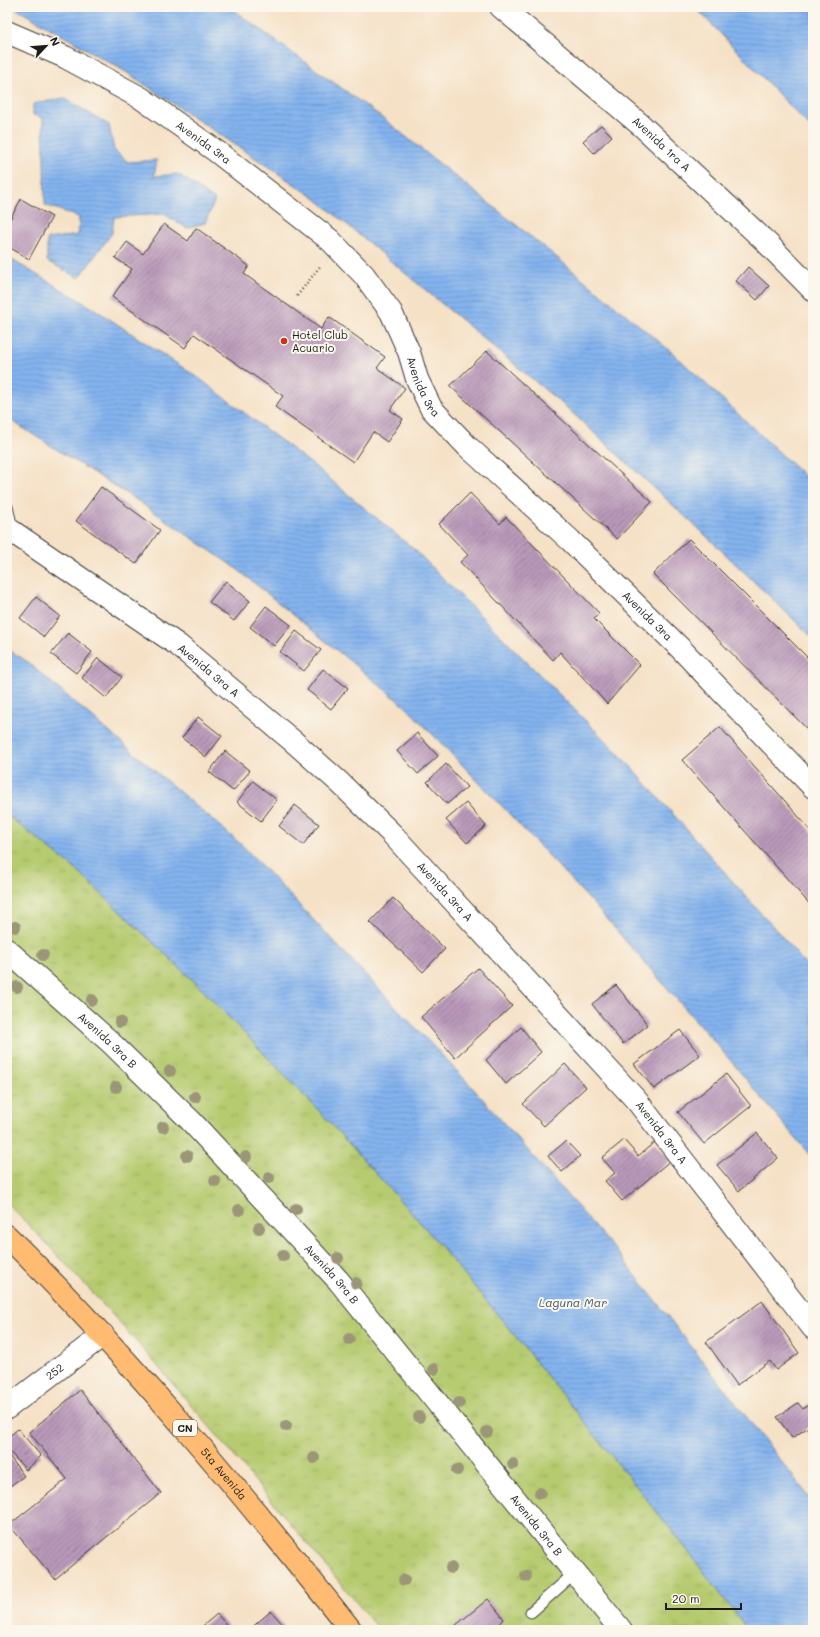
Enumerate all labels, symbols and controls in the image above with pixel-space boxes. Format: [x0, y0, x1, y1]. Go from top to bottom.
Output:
north arrow [26, 26, 66, 66]
text: N [47, 34, 64, 48]
street label: Avenida 1ra A [629, 113, 694, 175]
street label: Avenida 3ra [173, 117, 234, 167]
place label: Hotel Club Acuario [292, 327, 348, 355]
marker: Hotel Club Acuario [279, 336, 289, 346]
street label: Avenida 3ra [404, 355, 444, 420]
street label: Avenida 3ra [619, 588, 676, 644]
street label: Avenida 3ra A [175, 640, 243, 700]
street label: Avenida 3ra A [414, 858, 476, 924]
street label: Avenida 3ra B [75, 1009, 140, 1071]
street label: Avenida 3ra A [633, 1097, 691, 1167]
street label: Avenida 3ra B [301, 1240, 362, 1307]
water label: Laguna Mar [539, 1294, 607, 1310]
street label: 252 [42, 1360, 66, 1383]
road number: CN [173, 1420, 197, 1436]
street label: 5ta Avenida [198, 1444, 251, 1503]
street label: Avenida 3ra B [507, 1491, 566, 1559]
scale bar [666, 1585, 741, 1611]
text: 20 m [672, 1590, 700, 1606]

